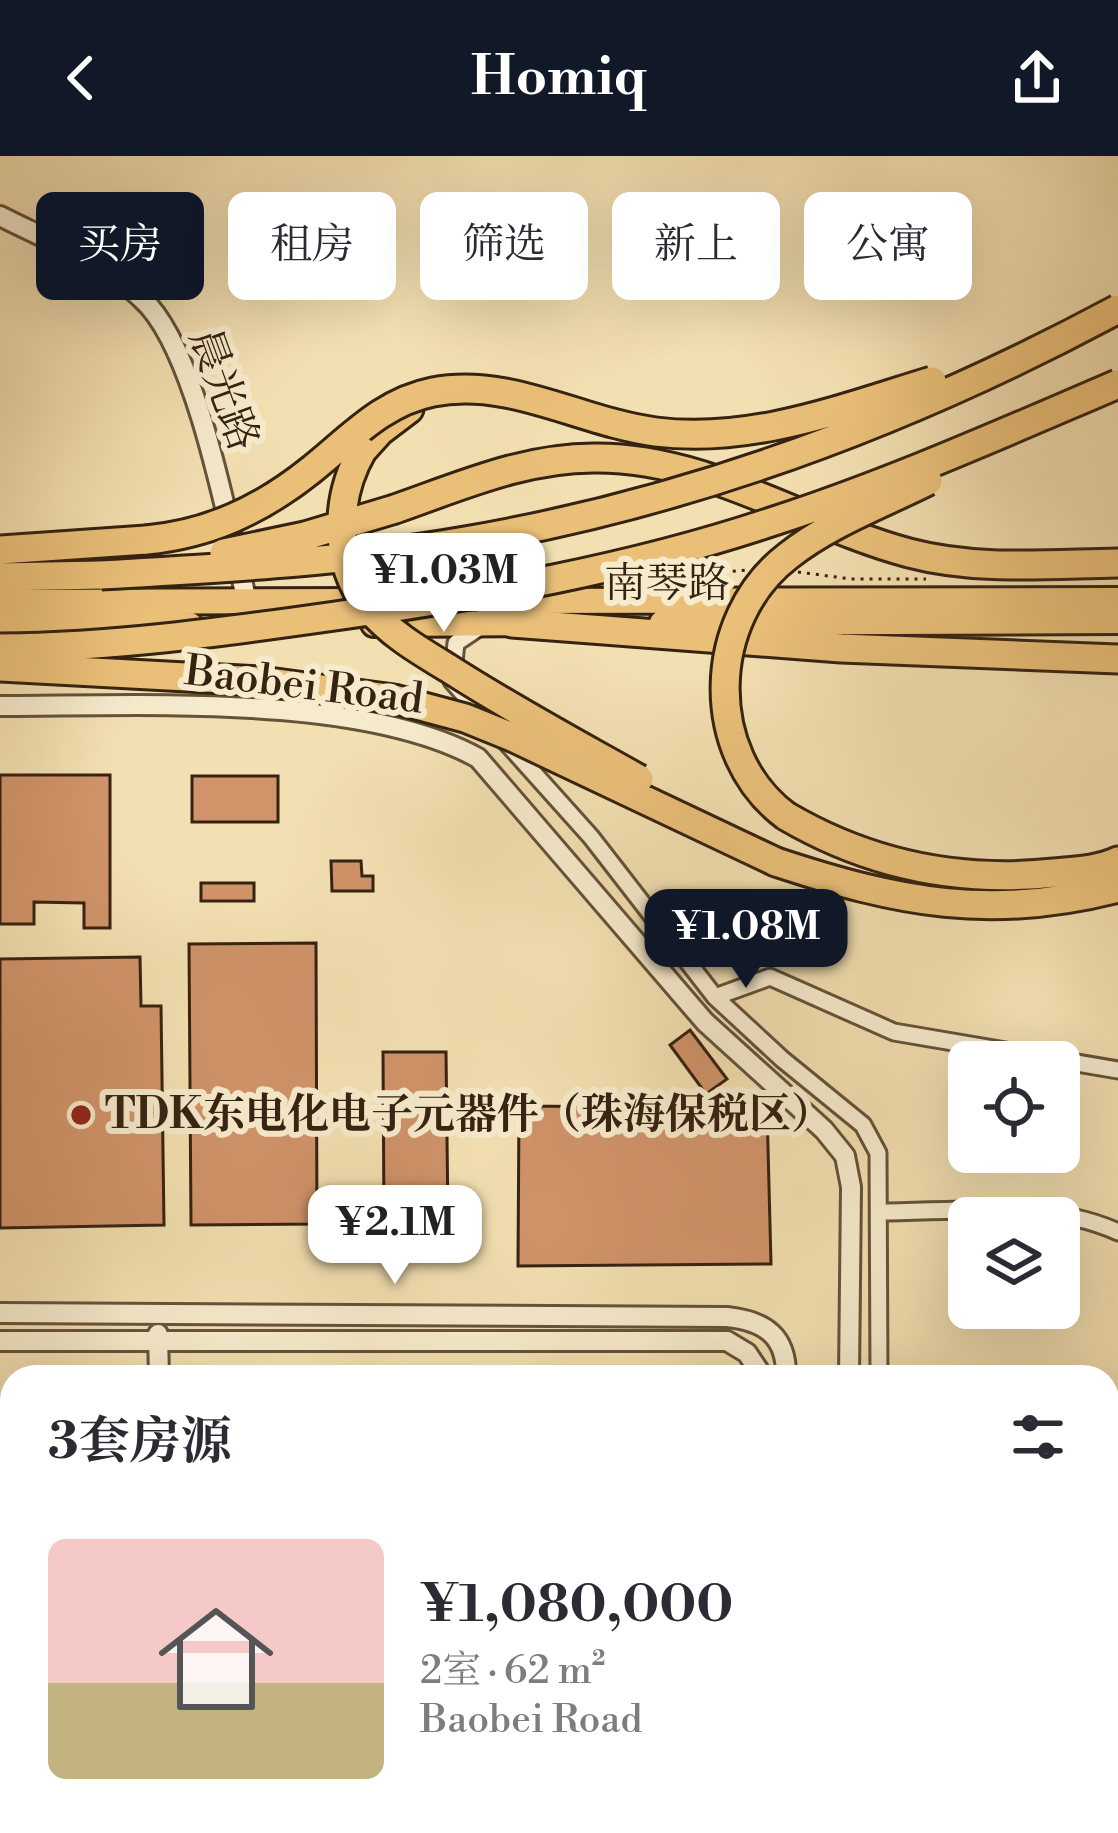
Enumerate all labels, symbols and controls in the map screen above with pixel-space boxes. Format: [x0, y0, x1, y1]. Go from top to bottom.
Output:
text: Homiq [471, 44, 647, 112]
icon: back [48, 45, 114, 111]
icon: share [1004, 45, 1070, 111]
chip: 买房 [36, 192, 204, 300]
chip: 租房 [228, 192, 396, 300]
chip: 筛选 [420, 192, 588, 300]
chip: 新上 [612, 192, 780, 300]
chip: 公寓 [804, 192, 972, 300]
street label: 晨光路 [177, 322, 269, 458]
pin: ¥1.03M [346, 533, 542, 635]
text: ¥1.03M [370, 547, 518, 596]
street label: 南琴路 [604, 558, 730, 611]
street label: Baobei Road [181, 645, 426, 727]
pin: ¥1.08M [648, 889, 844, 991]
text: ¥1.08M [672, 903, 820, 952]
map controls [948, 1041, 1080, 1329]
button: locate [948, 1041, 1080, 1173]
place label: TDK东电化电子元器件（珠海保税区） [105, 1089, 833, 1142]
marker: TDK东电化电子元器件（珠海保税区） [68, 1102, 94, 1128]
pin: ¥2.1M [311, 1185, 479, 1287]
button: layers [948, 1197, 1080, 1329]
text: ¥2.1M [335, 1199, 455, 1248]
icon: filters [1005, 1404, 1071, 1470]
text: 3套房源 [48, 1411, 232, 1475]
text: ¥1,080,000 [420, 1574, 733, 1638]
icon: home [144, 1587, 288, 1731]
text: 2室 · 62 m² [420, 1647, 605, 1696]
text: Baobei Road [420, 1696, 642, 1745]

